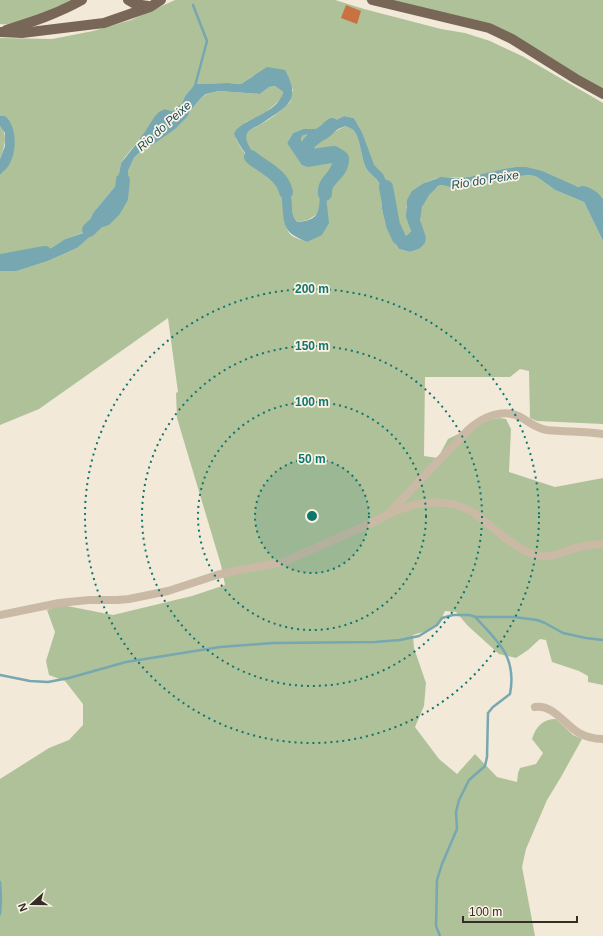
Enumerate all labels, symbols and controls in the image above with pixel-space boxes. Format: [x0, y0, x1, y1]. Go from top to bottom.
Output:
water label: Rio do Peixe [134, 98, 194, 154]
water label: Rio do Peixe [450, 168, 520, 192]
text: 200 m [295, 282, 329, 296]
text: 150 m [295, 339, 329, 353]
text: 100 m [295, 395, 329, 409]
text: 50 m [298, 452, 326, 466]
centre of rings [305, 509, 319, 523]
north arrow [12, 884, 52, 924]
scale bar [463, 898, 577, 924]
text: N [16, 902, 30, 913]
text: 100 m [469, 905, 502, 919]

